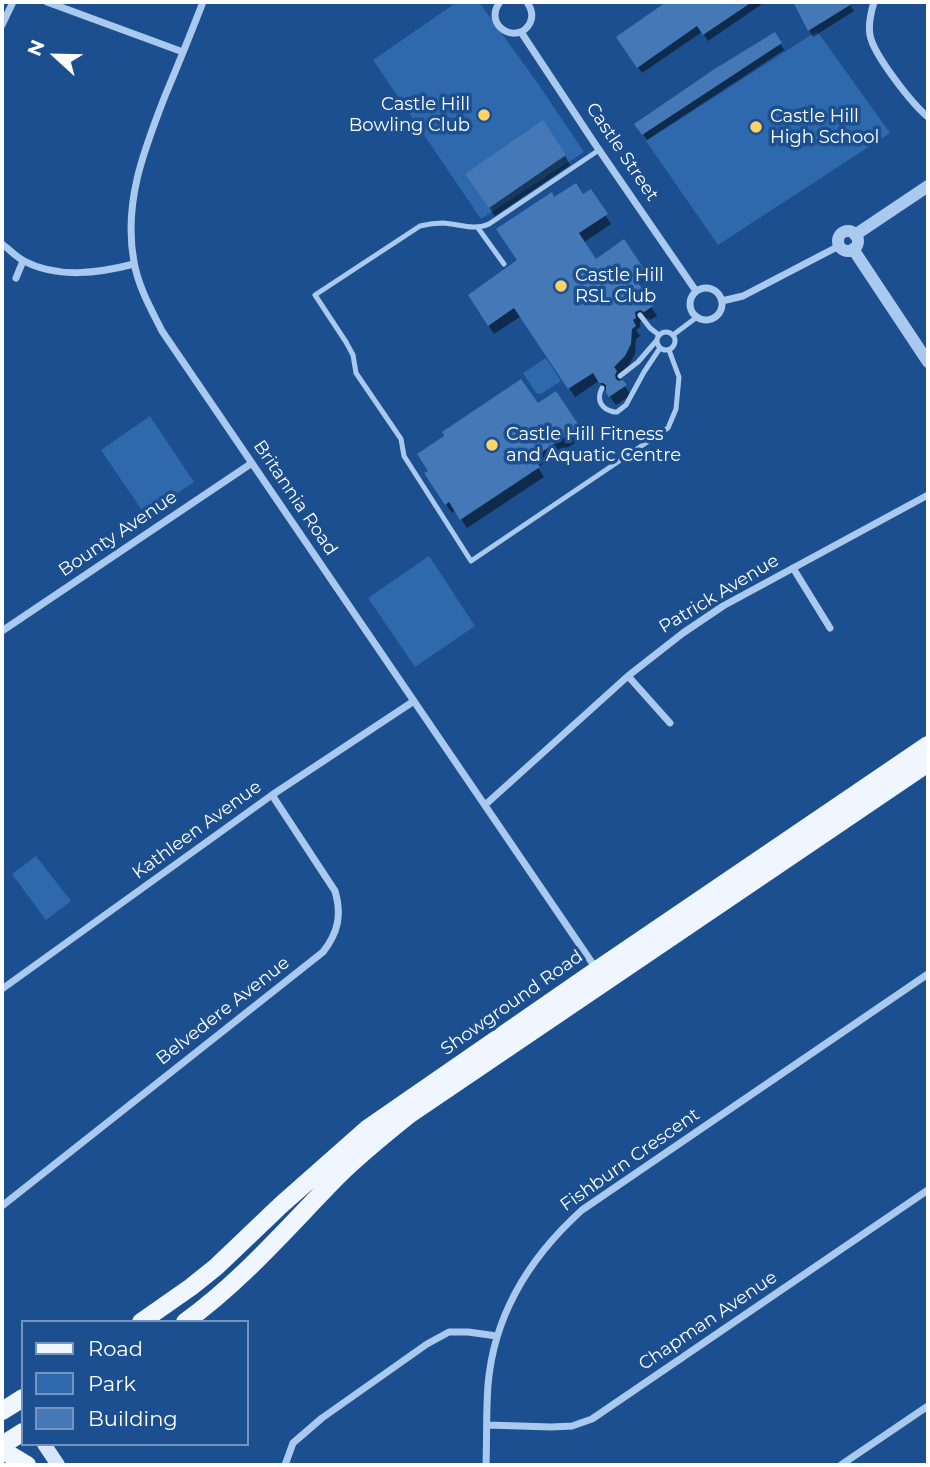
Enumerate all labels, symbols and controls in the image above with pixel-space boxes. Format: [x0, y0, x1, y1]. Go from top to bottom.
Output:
north arrow [21, 21, 91, 91]
text: N [23, 37, 50, 59]
place label: Castle Hill Bowling Club [349, 94, 470, 136]
street label: Castle Street [581, 99, 663, 205]
place label: Castle Hill High School [770, 106, 879, 148]
marker: Castle Hill Bowling Club [476, 107, 492, 123]
marker: Castle Hill High School [748, 119, 764, 135]
place label: Castle Hill RSL Club [575, 265, 664, 308]
marker: Castle Hill RSL Club [553, 278, 569, 294]
place label: Castle Hill Fitness and Aquatic Centre [506, 424, 681, 466]
street label: Britannia Road [248, 436, 342, 560]
marker: Castle Hill Fitness and Aquatic Centre [484, 437, 500, 453]
street label: Bounty Avenue [55, 486, 181, 582]
street label: Patrick Avenue [655, 550, 783, 638]
street label: Kathleen Avenue [128, 776, 266, 884]
street label: Showground Road [437, 946, 587, 1060]
street label: Belvedere Avenue [152, 952, 294, 1070]
street label: Fishburn Crescent [556, 1104, 704, 1216]
street label: Chapman Avenue [635, 1267, 781, 1375]
legend [21, 1320, 248, 1446]
text: Road [88, 1336, 143, 1361]
text: Park [88, 1371, 136, 1396]
text: Building [88, 1406, 178, 1431]

